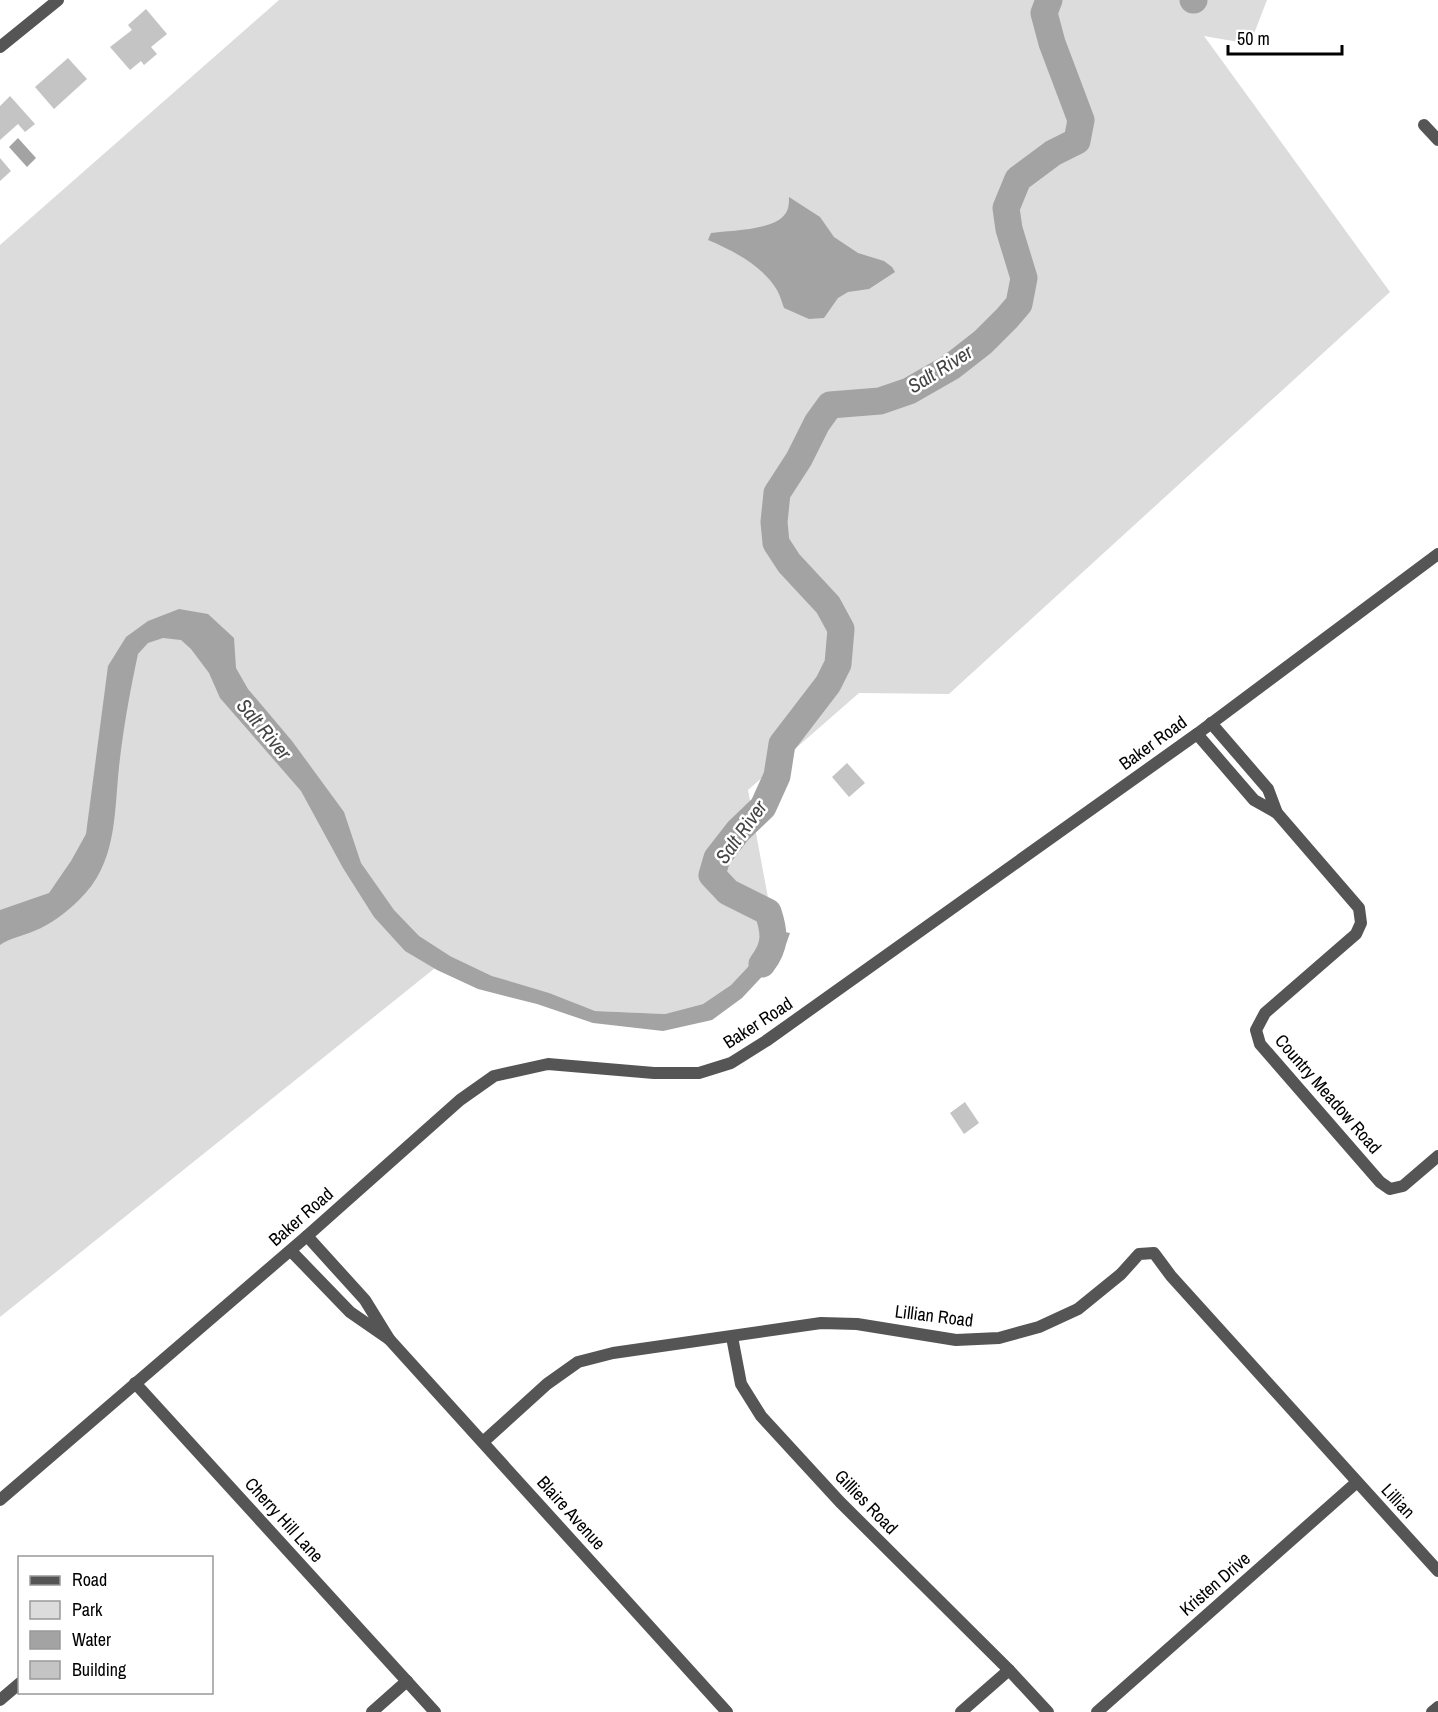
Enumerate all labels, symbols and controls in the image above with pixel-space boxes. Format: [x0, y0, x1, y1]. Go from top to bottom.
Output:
scale bar [1228, 18, 1342, 56]
text: 50 m [1237, 26, 1270, 51]
water label: Salt River [902, 338, 978, 399]
water label: Salt River [231, 692, 298, 765]
street label: Baker Road [1114, 710, 1192, 776]
water label: Salt River [709, 794, 773, 869]
street label: Baker Road [718, 991, 797, 1054]
street label: Country Meadow Road [1269, 1029, 1387, 1159]
street label: Baker Road [263, 1182, 338, 1252]
street label: Lillian Road [893, 1298, 975, 1333]
street label: Gillies Road [829, 1464, 904, 1540]
street label: Blaire Avenue [531, 1470, 611, 1555]
street label: Cherry Hill Lane [239, 1472, 329, 1568]
street label: Lillian [1376, 1478, 1421, 1524]
street label: Kristen Drive [1174, 1546, 1255, 1621]
legend [18, 1556, 213, 1694]
text: Road [72, 1567, 107, 1592]
text: Park [72, 1597, 103, 1622]
text: Water [72, 1627, 111, 1652]
text: Building [72, 1657, 127, 1682]

